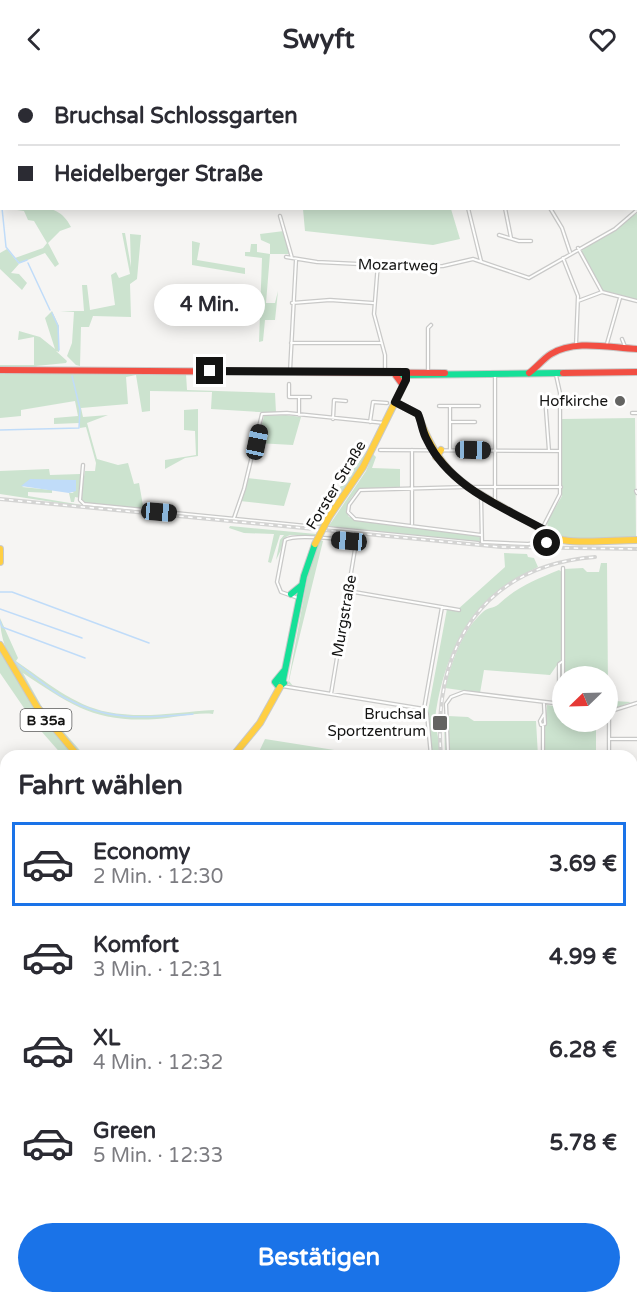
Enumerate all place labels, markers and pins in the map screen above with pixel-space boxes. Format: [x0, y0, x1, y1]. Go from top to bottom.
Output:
place label: Hofkirche [539, 392, 608, 410]
marker: Hofkirche [613, 394, 627, 408]
place label: Bruchsal Sportzentrum [328, 705, 426, 740]
marker: Bruchsal Sportzentrum [431, 714, 449, 732]

